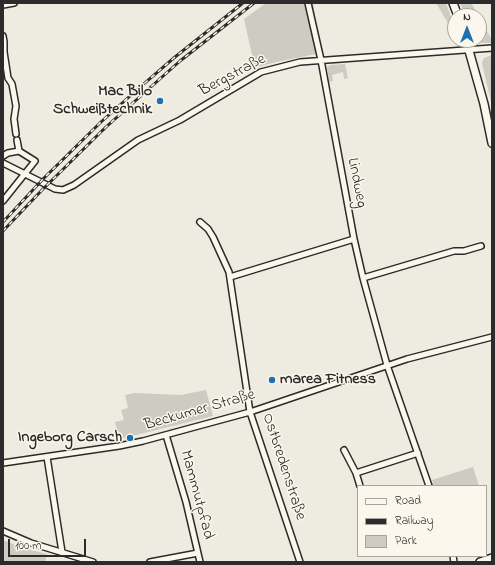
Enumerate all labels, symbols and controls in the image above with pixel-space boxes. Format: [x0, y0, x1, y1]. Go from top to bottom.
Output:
north arrow [447, 8, 487, 48]
text: N [463, 9, 471, 25]
street label: Bergstraße [196, 50, 270, 102]
place label: Mac Bilo Schweißtechnik [53, 82, 152, 120]
marker: Mac Bilo Schweißtechnik [155, 96, 165, 106]
street label: Lindweg [342, 156, 370, 210]
place label: marea Fitness [280, 370, 376, 390]
marker: marea Fitness [267, 375, 277, 385]
street label: Beckumer Straße [142, 386, 258, 436]
street label: Ostbredenstraße [257, 411, 309, 523]
place label: Ingeborg Carsch [18, 428, 122, 448]
marker: Ingeborg Carsch [125, 433, 135, 443]
street label: Mammutpfad [175, 448, 217, 542]
legend [357, 485, 487, 557]
text: Road [395, 492, 421, 510]
text: Railway [395, 512, 433, 530]
scale bar [10, 531, 88, 557]
text: Park [395, 532, 417, 550]
text: 100 m [15, 537, 42, 555]

